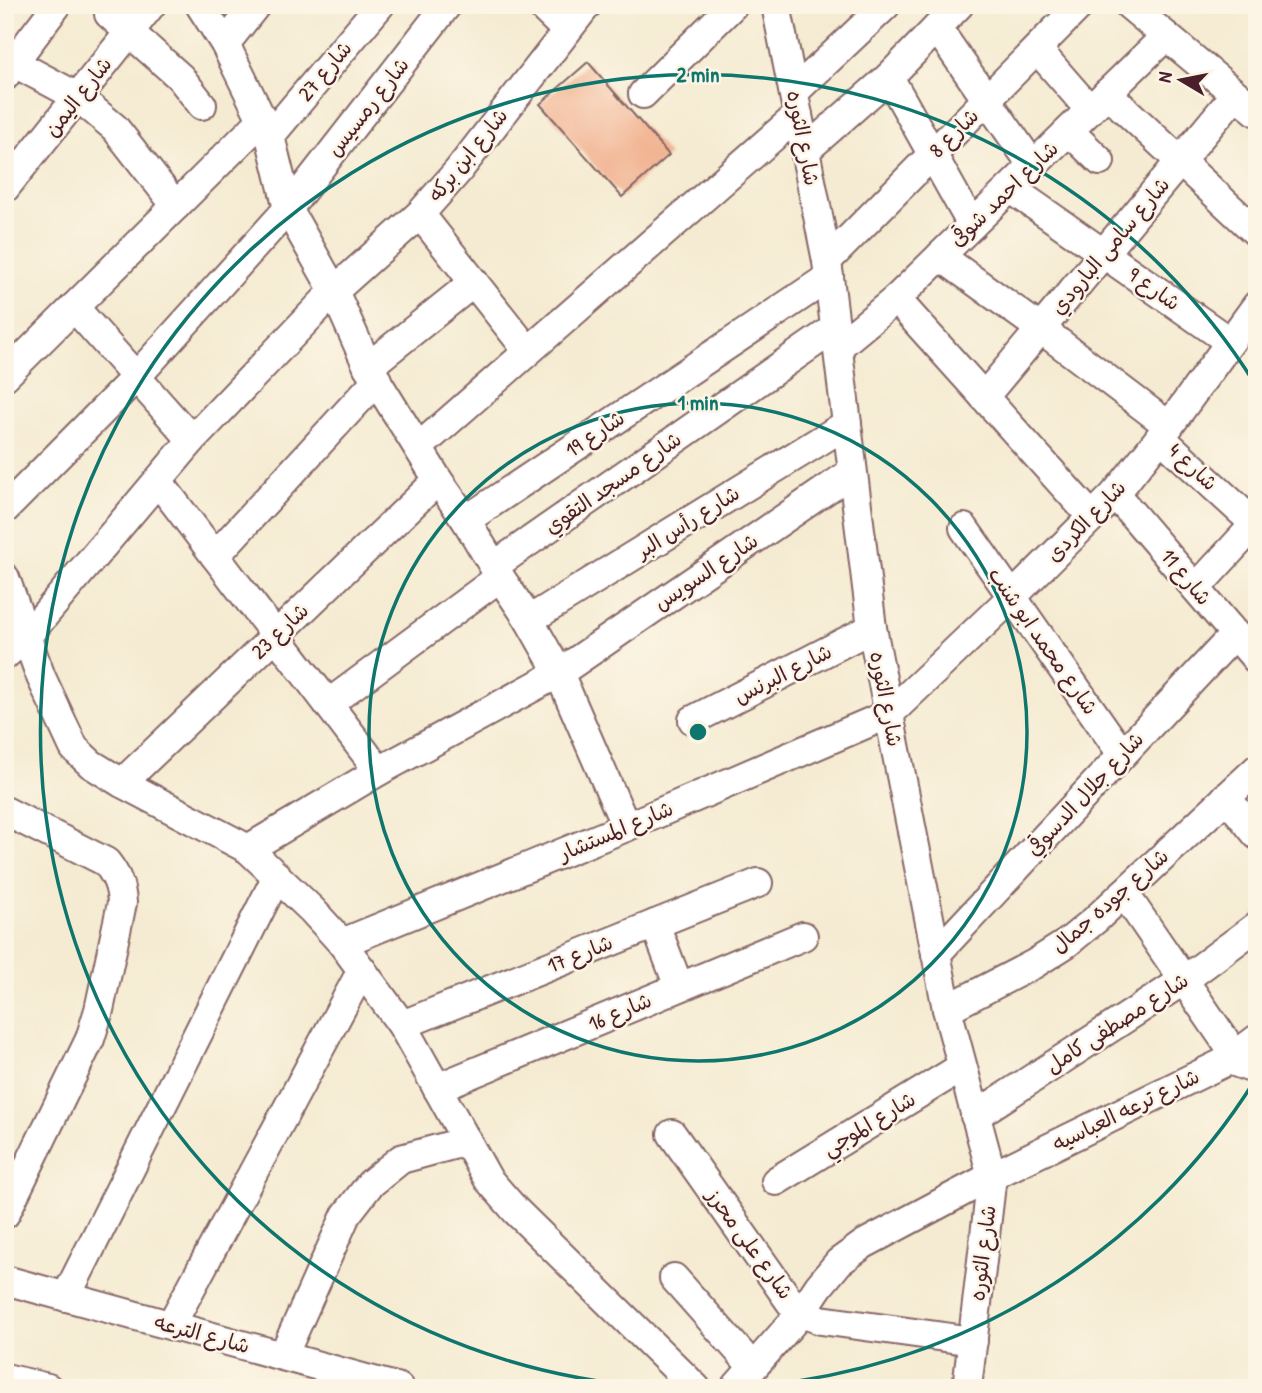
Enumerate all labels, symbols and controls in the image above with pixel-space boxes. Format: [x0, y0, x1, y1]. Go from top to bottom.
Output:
street label: شارع 27 [291, 34, 359, 108]
north arrow [1146, 46, 1216, 116]
street label: شارع اليمن [37, 50, 119, 144]
street label: شارع رمسيس [320, 51, 416, 163]
text: 2 min [676, 60, 720, 89]
text: N [1151, 70, 1178, 84]
street label: شارع الثوره [779, 88, 827, 188]
street label: شارع 8 [922, 101, 986, 165]
street label: شارع ابن بركه [421, 102, 515, 208]
street label: شارع احمد شوقى [943, 134, 1065, 254]
street label: شارع سامى البارودي [1043, 171, 1177, 321]
street label: شارع 9 [1122, 260, 1186, 318]
text: 1 min [678, 388, 718, 417]
street label: شارع 19 [559, 403, 631, 465]
street label: شارع مسجد التقوي [538, 424, 688, 542]
street label: شارع 4 [1162, 436, 1224, 498]
street label: شارع الكردى [1039, 473, 1133, 569]
street label: شارع رأس البر [629, 478, 746, 567]
street label: شارع السويس [648, 526, 764, 618]
street label: شارع 11 [1153, 542, 1219, 612]
street label: شارع محمد ابو شنب [981, 561, 1105, 721]
street label: شارع 23 [245, 596, 315, 666]
street label: شارع البرنس [729, 637, 837, 711]
street label: شارع الثوره [862, 649, 910, 749]
centre of rings [686, 720, 710, 744]
street label: شارع جلال الدسوقي [1019, 725, 1151, 863]
street label: شارع المستشار [552, 793, 678, 869]
street label: شارع جوده جمال [1045, 842, 1175, 960]
street label: شارع 17 [543, 927, 617, 981]
street label: شارع مصطفى كامل [1040, 965, 1194, 1081]
street label: شارع 16 [584, 985, 656, 1039]
street label: شارع ترعه العباسيه [1047, 1061, 1205, 1159]
street label: شارع الموجي [817, 1084, 923, 1167]
street label: شارع على محرز [698, 1181, 800, 1306]
street label: شارع الثوره [962, 1203, 1004, 1303]
street label: شارع الترعه [151, 1307, 253, 1361]

